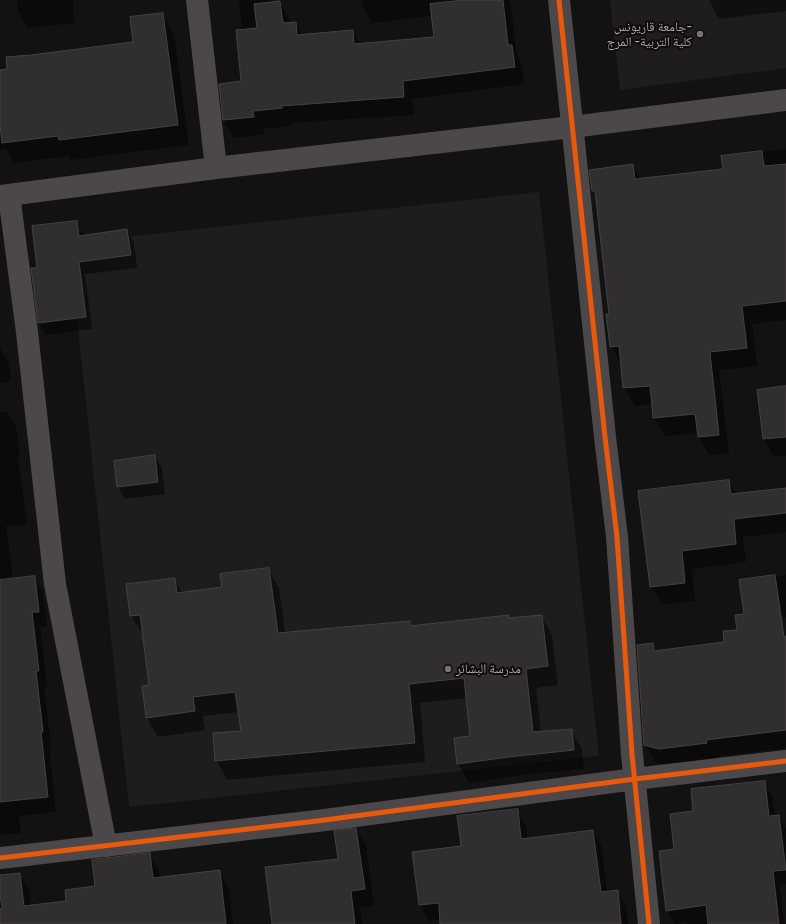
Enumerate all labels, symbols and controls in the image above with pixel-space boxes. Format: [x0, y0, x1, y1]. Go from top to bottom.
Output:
place label: جامعة قاريونس- كلية التربية- المرج [607, 19, 692, 50]
marker: جامعة قاريونس- كلية التربية- المرج [695, 29, 705, 39]
place label: مدرسة البشائر [456, 661, 521, 677]
marker: مدرسة البشائر [443, 664, 453, 674]

